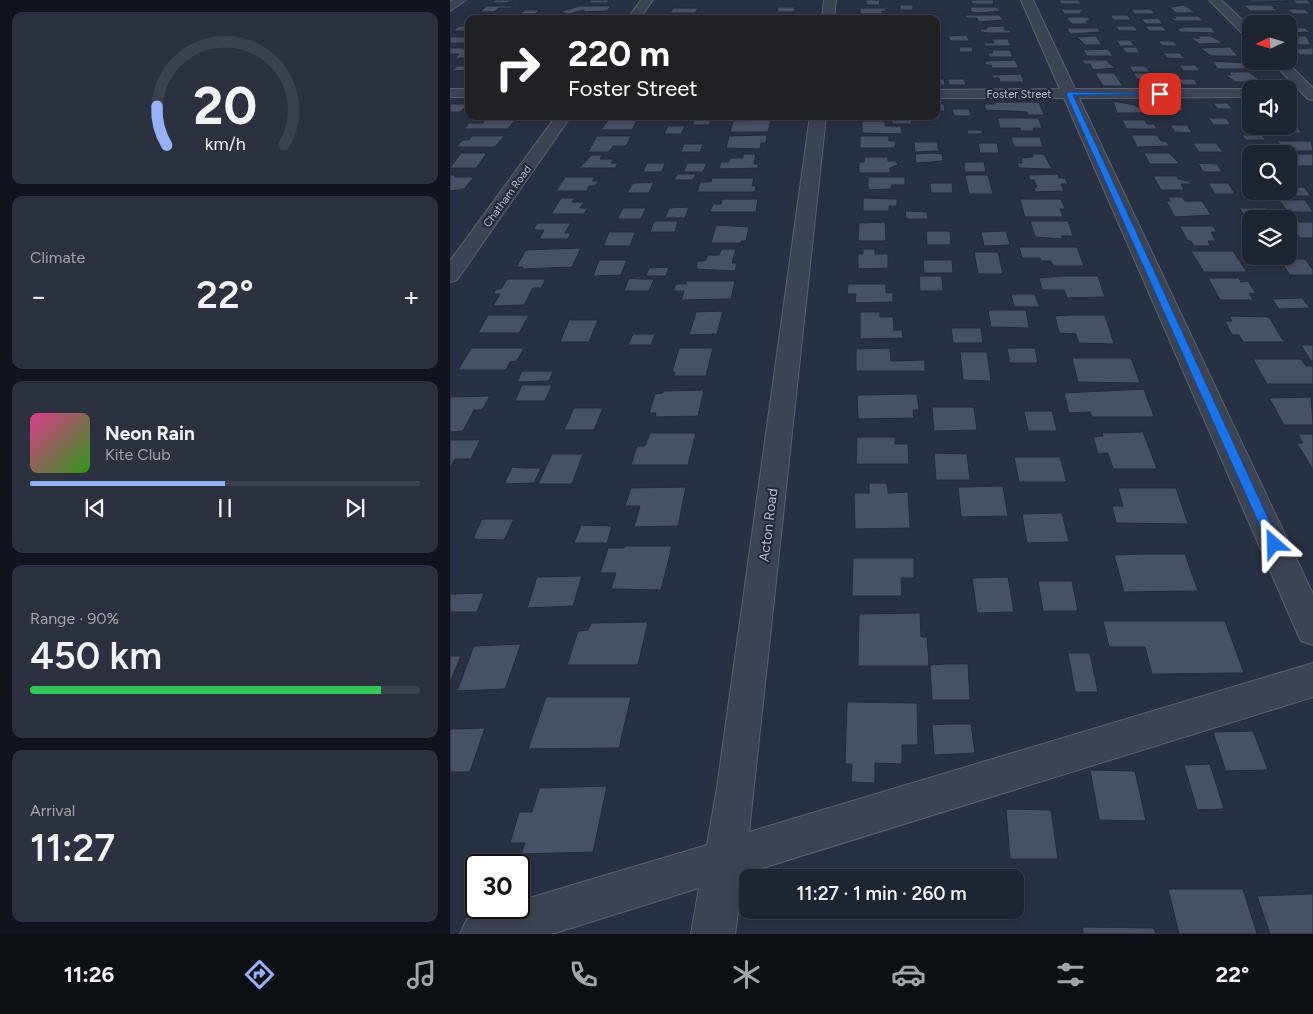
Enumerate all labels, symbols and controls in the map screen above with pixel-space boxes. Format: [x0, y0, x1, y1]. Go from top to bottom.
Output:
north arrow [1242, 15, 1298, 70]
map controls [1242, 15, 1297, 265]
text: 220 m [568, 33, 670, 75]
icon: right [485, 35, 550, 100]
pin [1139, 73, 1181, 115]
text: 20 [193, 75, 257, 137]
text: Foster Street [568, 75, 698, 102]
icon: arrive [1146, 80, 1174, 108]
button: sound [1242, 80, 1297, 135]
street label: Foster Street [987, 88, 1051, 101]
text: km/h [205, 133, 245, 154]
button: search [1242, 145, 1297, 200]
street label: Chatham Road [481, 163, 534, 230]
button: layers [1242, 210, 1297, 265]
text: Climate [30, 248, 85, 267]
text: 22° [196, 272, 254, 318]
text: − [30, 279, 47, 313]
text: + [403, 279, 420, 313]
text: Neon Rain [105, 422, 195, 445]
text: Kite Club [105, 445, 171, 464]
street label: Acton Road [756, 487, 781, 563]
icon: previous [81, 494, 109, 522]
icon: pause [211, 494, 239, 522]
icon: next [341, 494, 369, 522]
position arrow [1247, 517, 1299, 569]
text: Range · 90% [30, 609, 119, 628]
text: 450 km [30, 633, 162, 679]
text: Arrival [30, 801, 75, 820]
text: 11:27 [30, 825, 115, 871]
speed limit sign: 30 [465, 854, 530, 919]
text: 11:27 · 1 min · 260 m [796, 882, 967, 905]
icon: directions [242, 957, 277, 992]
icon: music [404, 957, 439, 992]
icon: phone [566, 957, 601, 992]
icon: climate [729, 957, 764, 992]
icon: car [891, 957, 926, 992]
icon: filters [1053, 957, 1088, 992]
text: 11:26 [64, 961, 114, 988]
text: 22° [1216, 961, 1249, 988]

